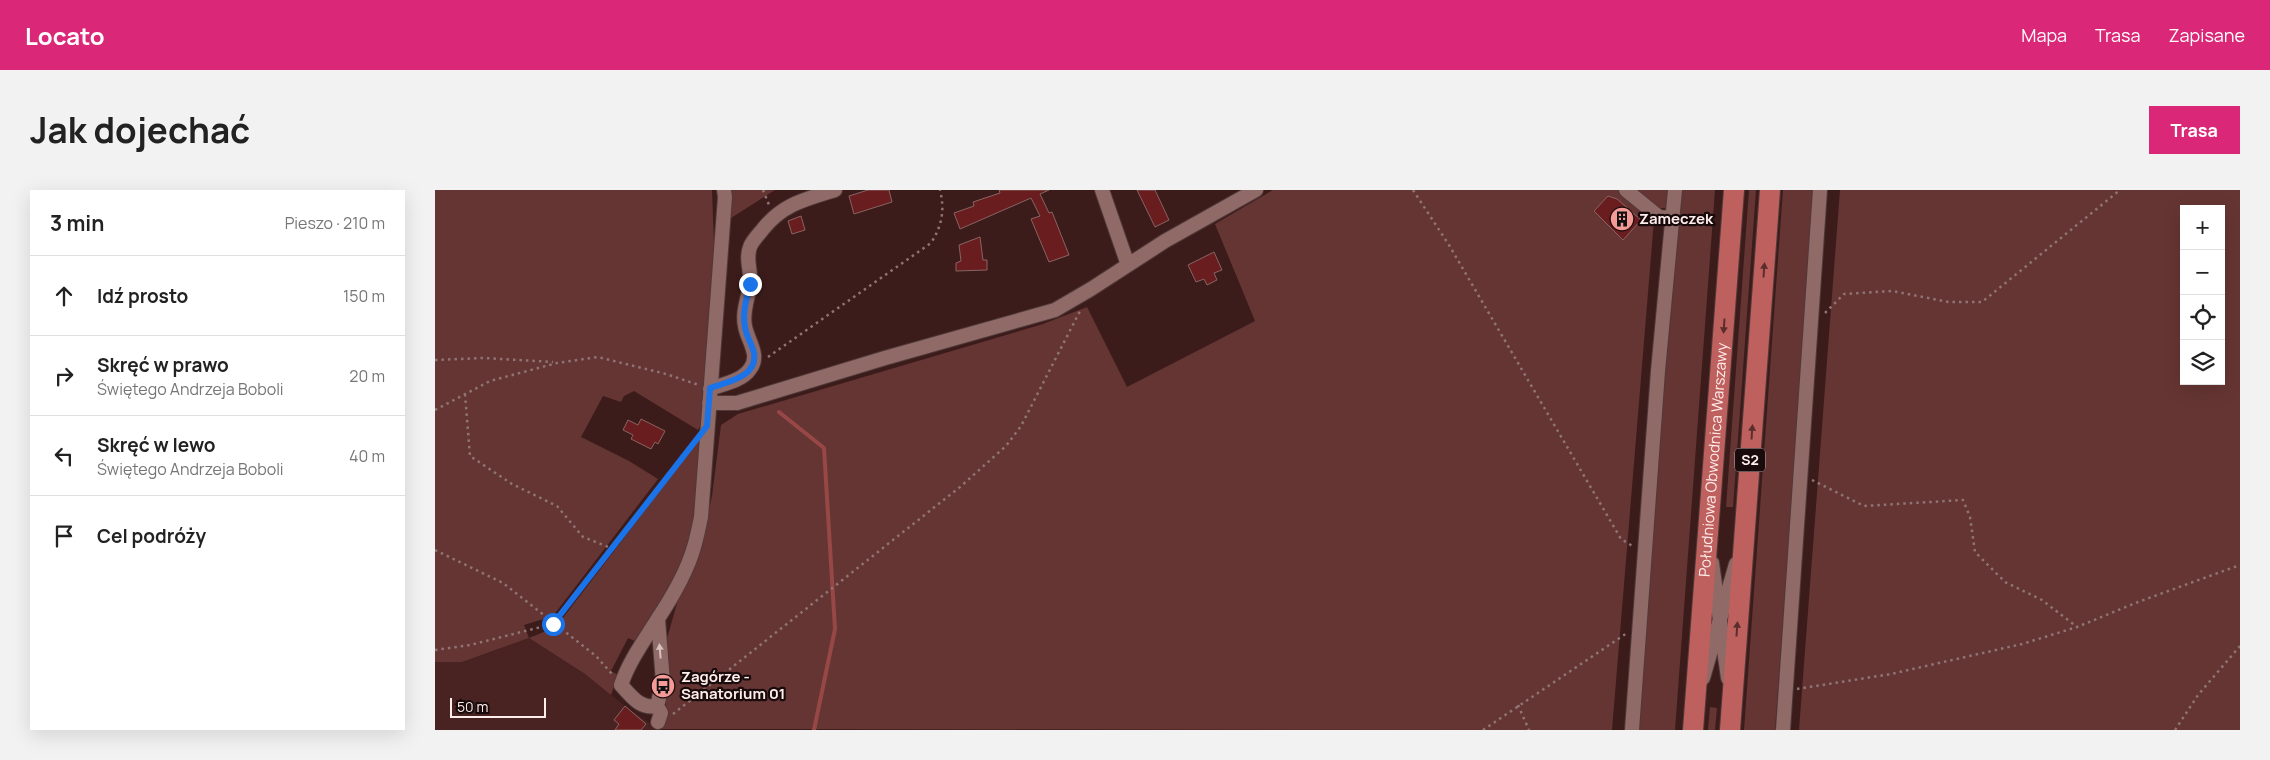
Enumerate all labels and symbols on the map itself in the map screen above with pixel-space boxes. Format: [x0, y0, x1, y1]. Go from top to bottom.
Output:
building icon: Zameczek [1609, 206, 1635, 232]
place label: Zameczek [1639, 208, 1714, 229]
one-way arrow [1761, 262, 1769, 278]
route end [739, 273, 762, 296]
one-way arrow [1719, 318, 1727, 334]
street label: Południowa Obwodnica Warszawy [1694, 342, 1732, 578]
one-way arrow [1749, 424, 1757, 440]
road number: S2 [1735, 448, 1765, 472]
route start [542, 613, 565, 636]
one-way arrow [1734, 621, 1742, 637]
one-way arrow [656, 643, 664, 659]
place label: Zagórze - Sanatorium 01 [681, 666, 785, 704]
bus stop icon: Zagórze - Sanatorium 01 [650, 673, 676, 699]
scale bar [450, 695, 546, 718]

